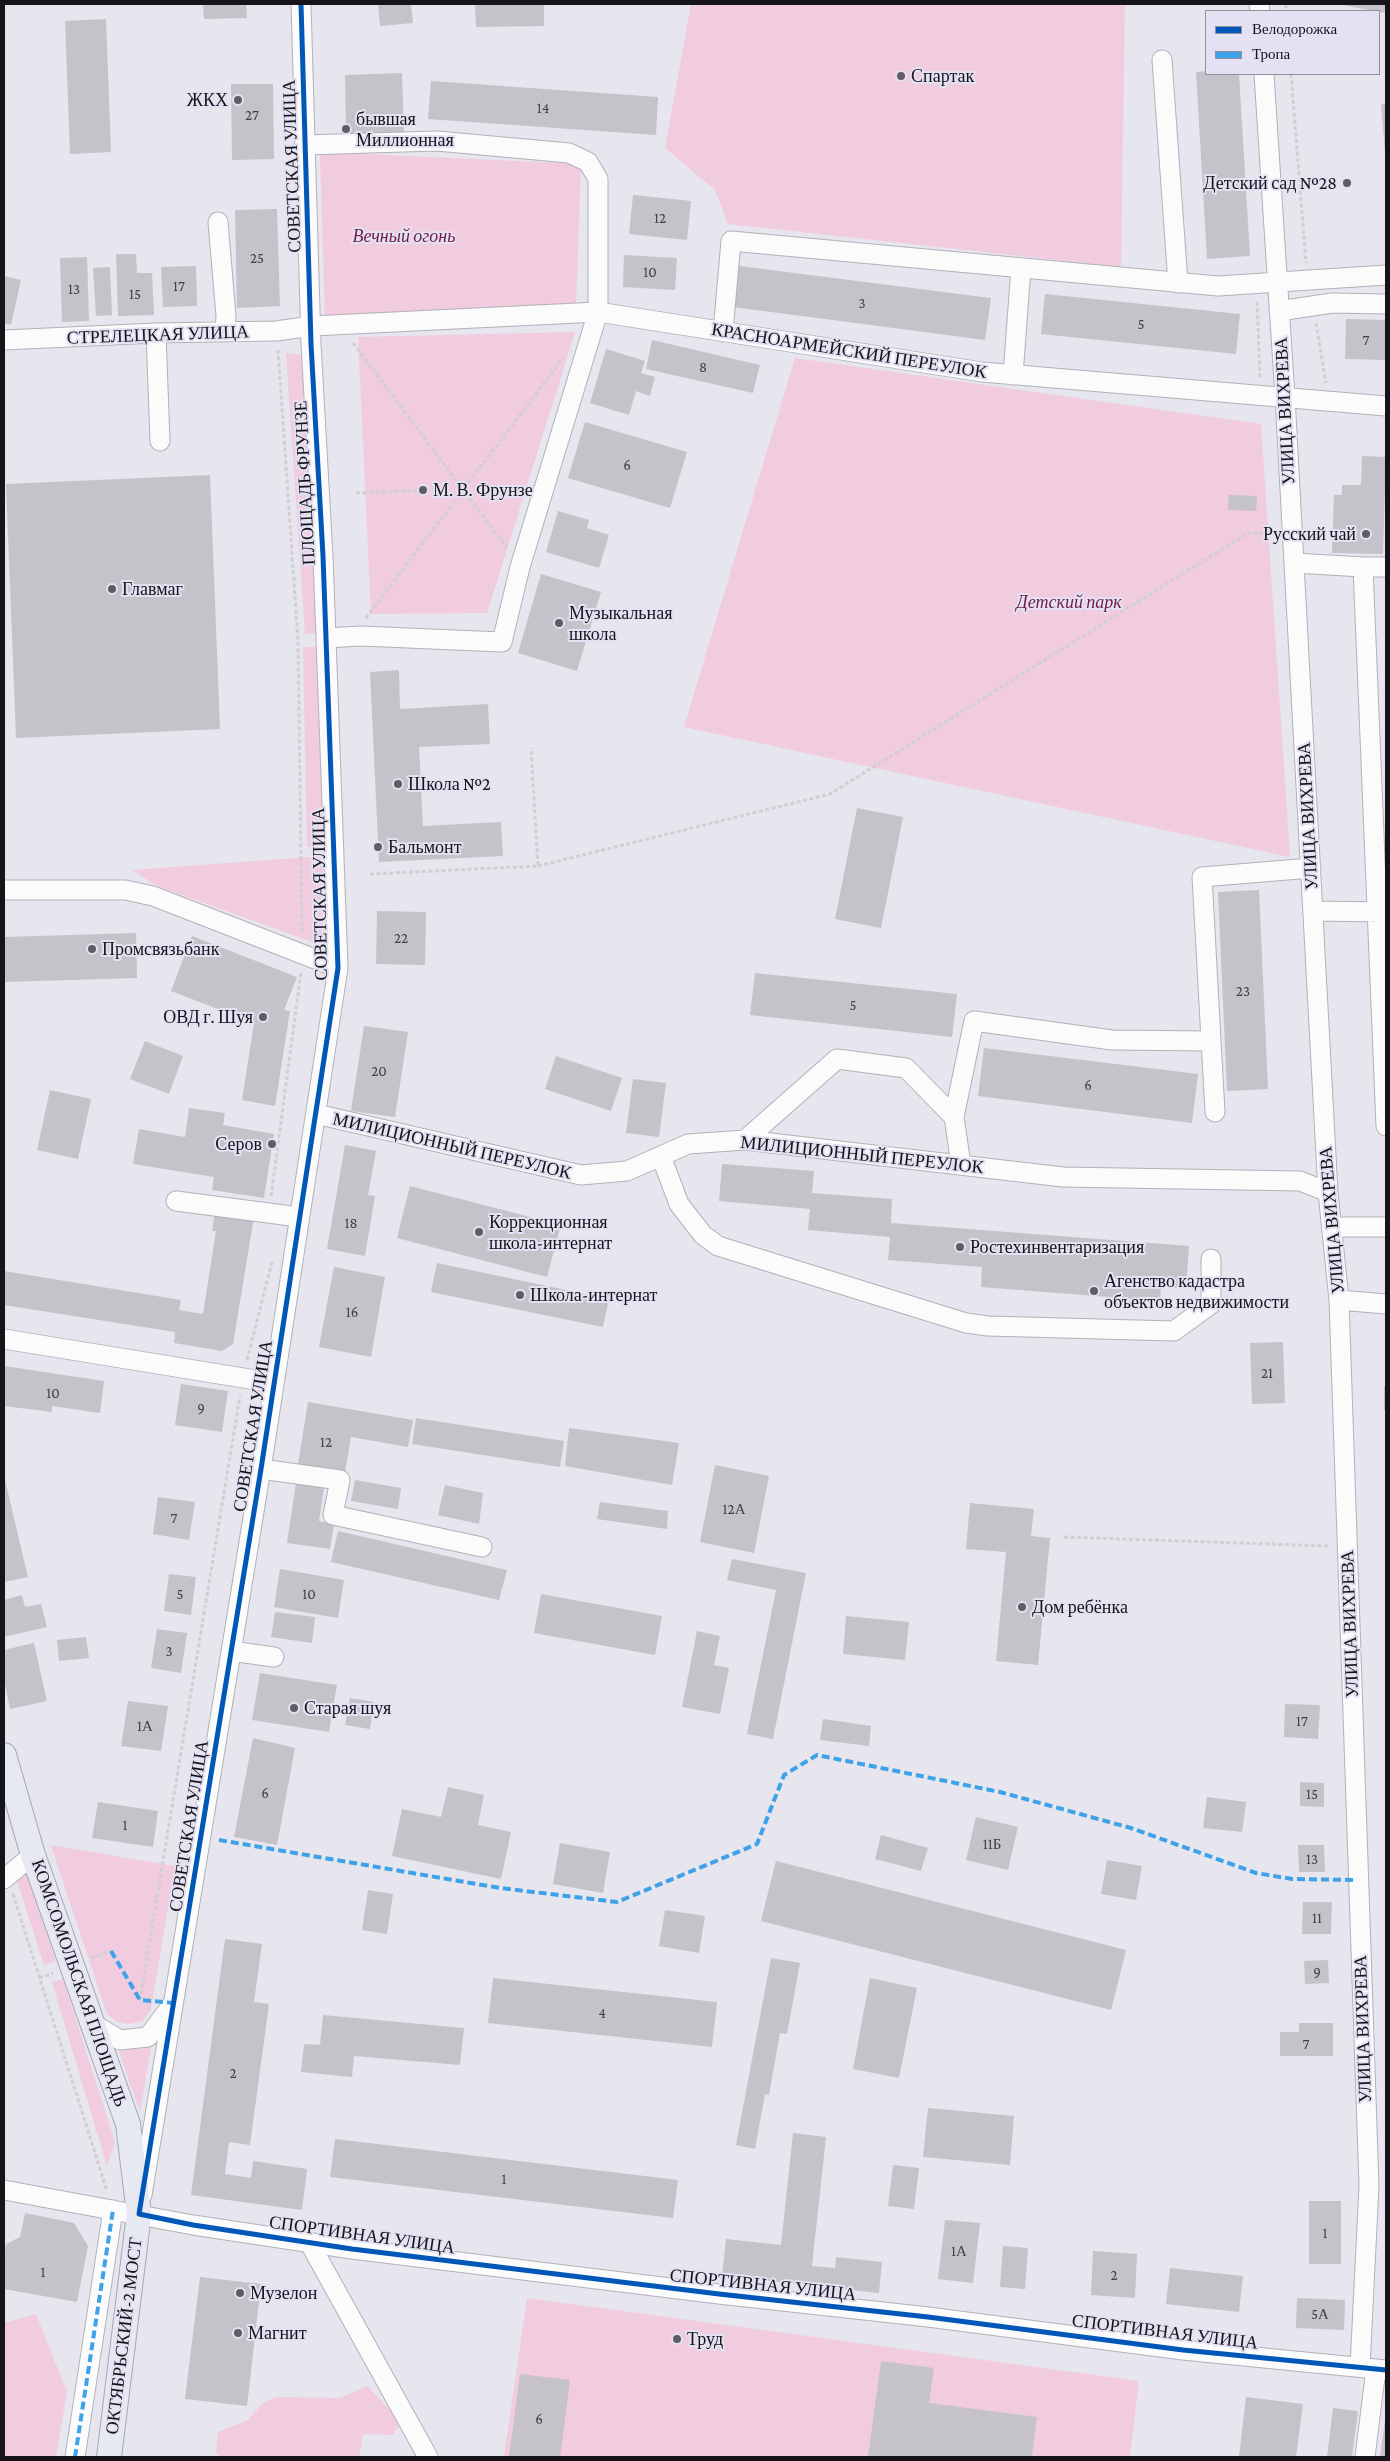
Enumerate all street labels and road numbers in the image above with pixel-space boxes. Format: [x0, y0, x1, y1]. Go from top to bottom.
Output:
street label: СОВЕТСКАЯ УЛИЦА [278, 79, 306, 253]
street label: КРАСНОАРМЕЙСКИЙ ПЕРЕУЛОК [710, 319, 988, 383]
street label: СТРЕЛЕЦКАЯ УЛИЦА [67, 321, 249, 349]
street label: УЛИЦА ВИХРЕВА [1270, 336, 1300, 486]
street label: ПЛОЩАДЬ ФРУНЗЕ [290, 400, 320, 566]
street label: УЛИЦА ВИХРЕВА [1293, 741, 1323, 891]
street label: СОВЕТСКАЯ УЛИЦА [308, 807, 332, 981]
street label: МИЛИЦИОННЫЙ ПЕРЕУЛОК [331, 1108, 573, 1184]
street label: МИЛИЦИОННЫЙ ПЕРЕУЛОК [739, 1131, 985, 1179]
street label: УЛИЦА ВИХРЕВА [1315, 1145, 1349, 1295]
street label: СОВЕТСКАЯ УЛИЦА [229, 1339, 277, 1513]
street label: УЛИЦА ВИХРЕВА [1337, 1550, 1363, 1698]
street label: СОВЕТСКАЯ УЛИЦА [165, 1739, 213, 1913]
street label: КОМСОМОЛЬСКАЯ ПЛОЩАДЬ [26, 1857, 132, 2109]
street label: УЛИЦА ВИХРЕВА [1350, 1955, 1376, 2103]
street label: СПОРТИВНАЯ УЛИЦА [268, 2211, 456, 2259]
street label: ОКТЯБРЬСКИЙ-2 МОСТ [101, 2236, 147, 2436]
street label: СПОРТИВНАЯ УЛИЦА [669, 2264, 857, 2306]
street label: СПОРТИВНАЯ УЛИЦА [1071, 2310, 1259, 2354]

